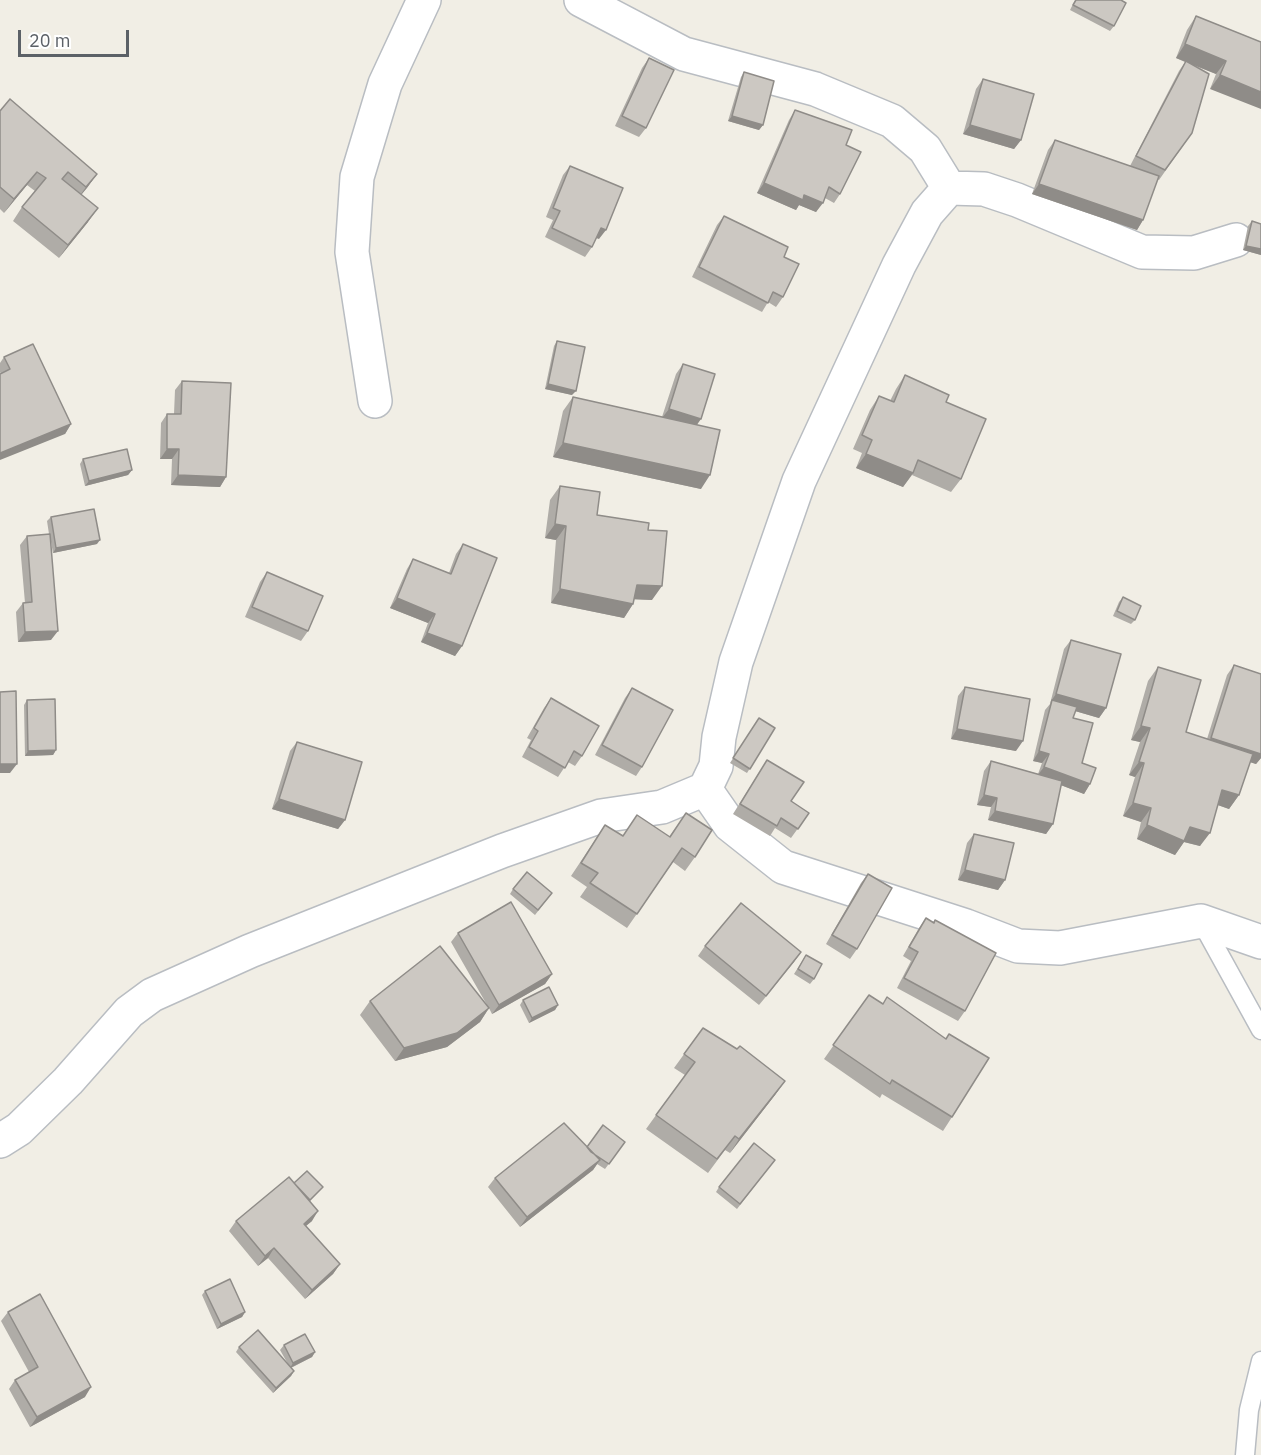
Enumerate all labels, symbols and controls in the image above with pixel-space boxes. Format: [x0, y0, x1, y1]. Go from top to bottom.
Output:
scale bar [21, 18, 132, 56]
text: 20 m [29, 29, 71, 52]

